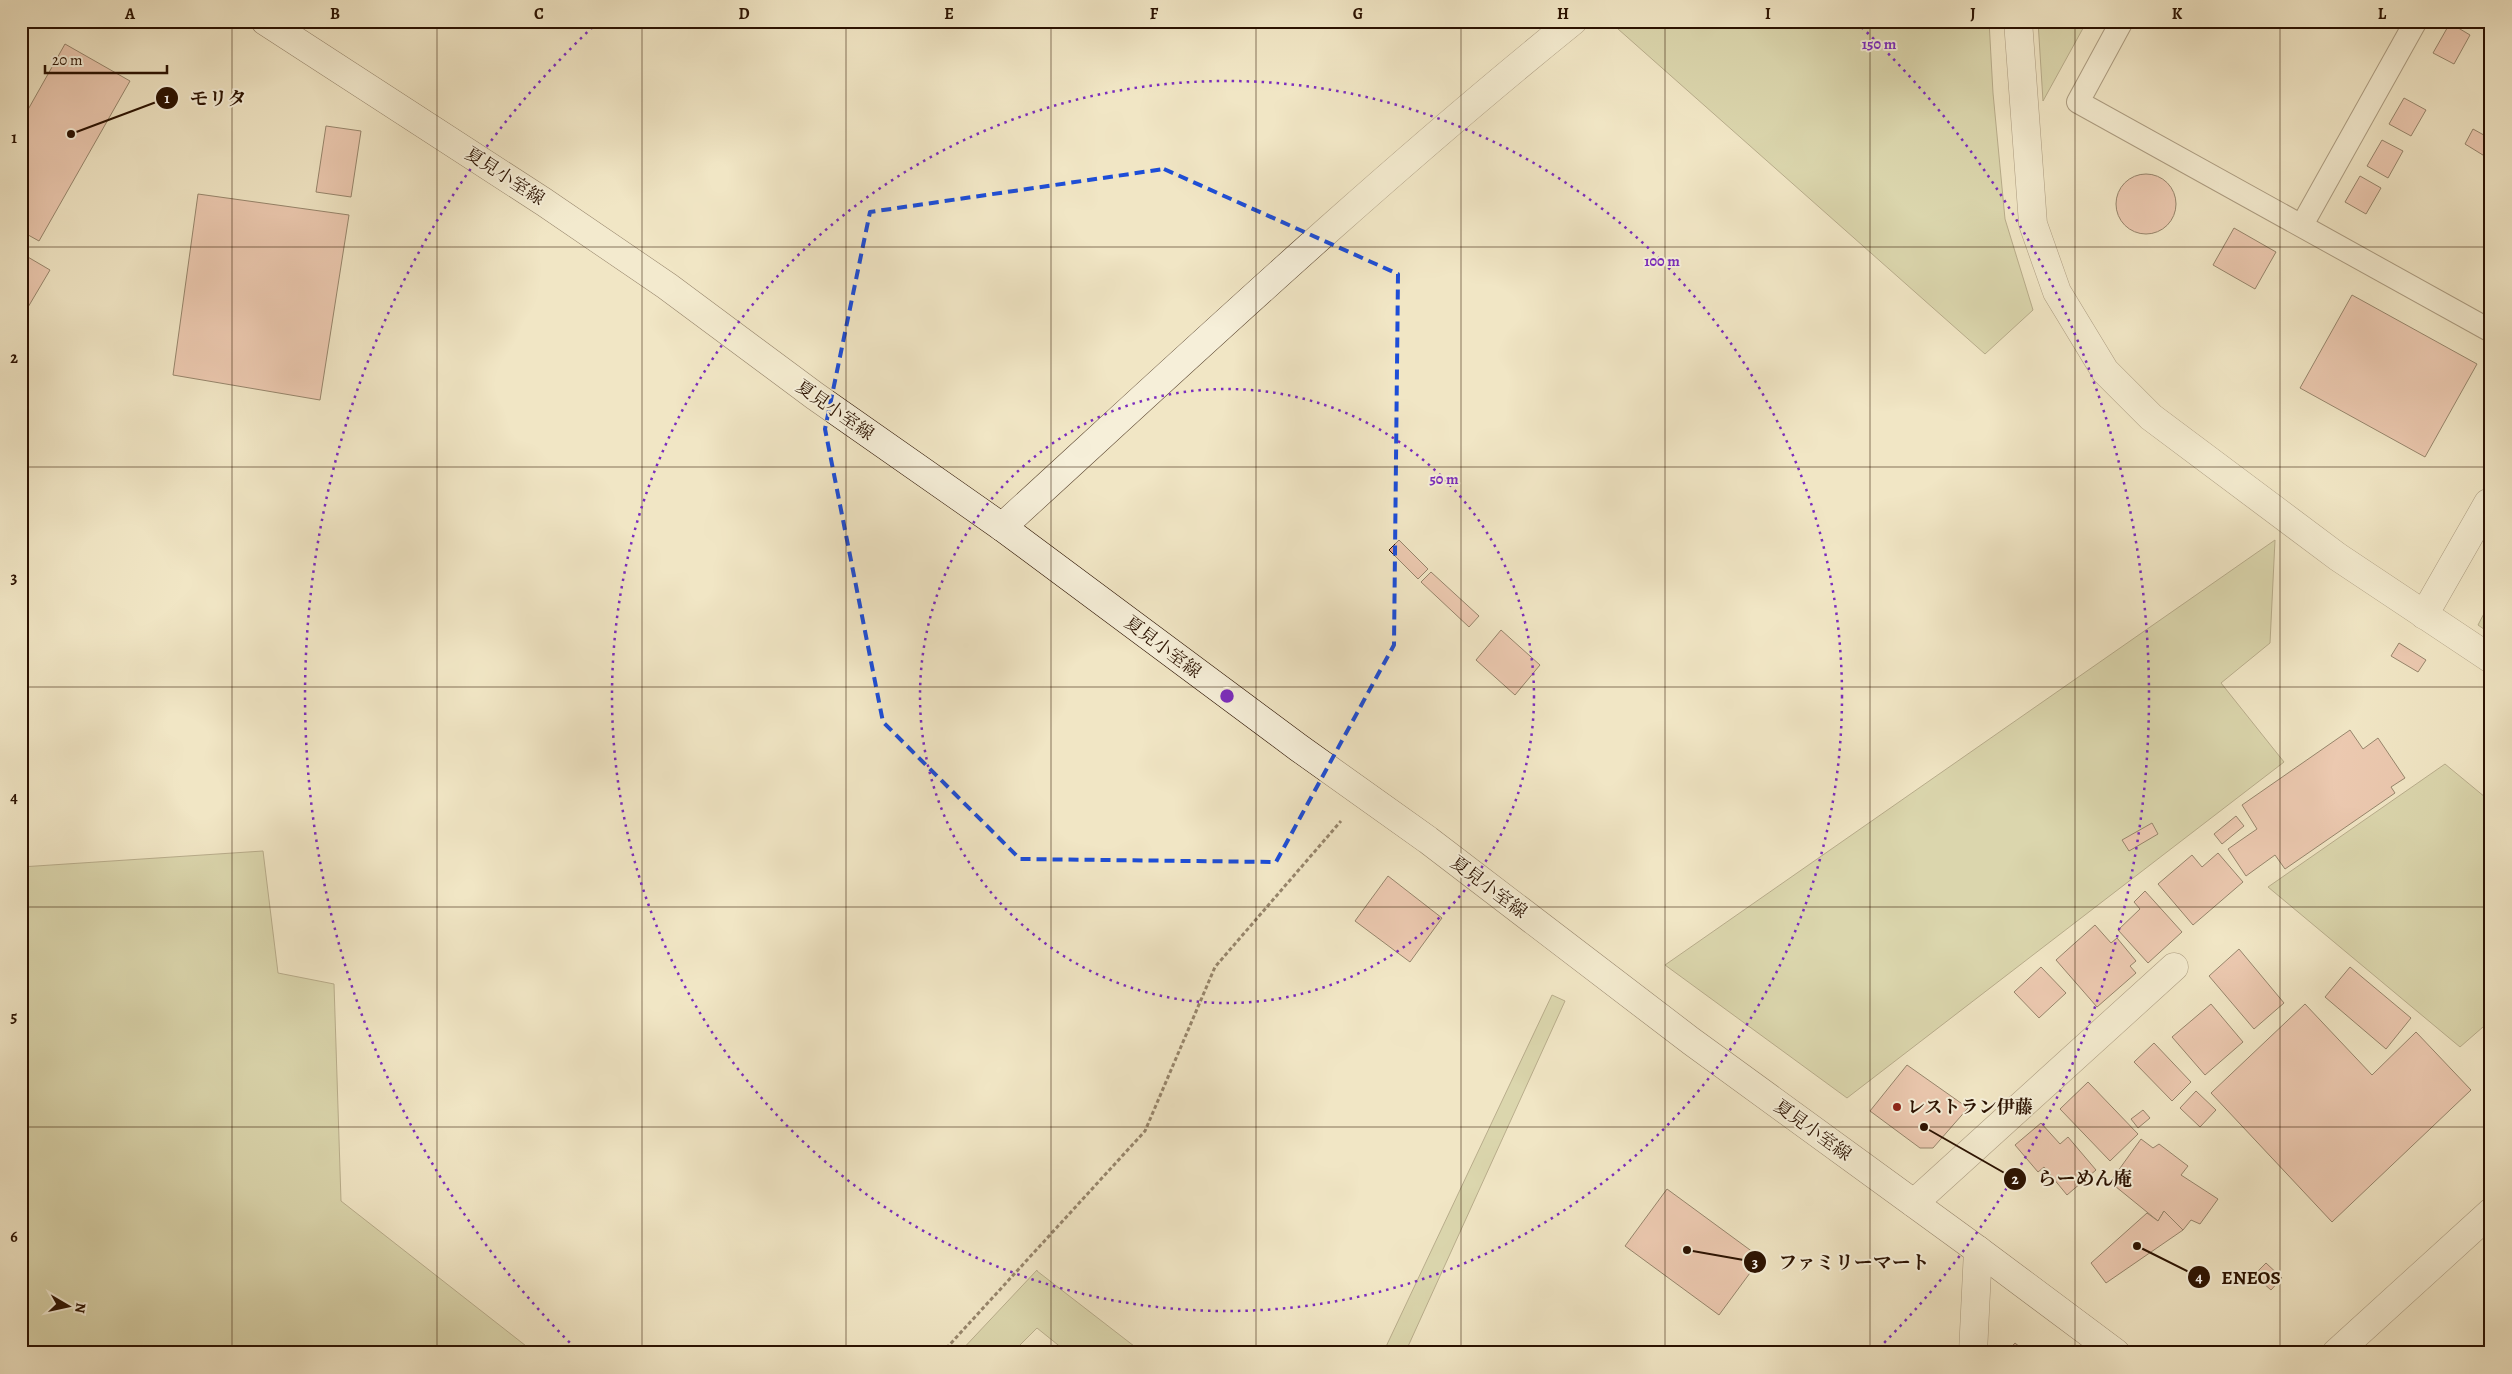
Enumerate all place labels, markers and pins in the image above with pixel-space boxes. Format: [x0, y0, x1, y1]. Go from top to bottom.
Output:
callout: モリタ [155, 81, 257, 115]
centre of rings [1218, 687, 1236, 705]
place label: レストラン伊藤 [1907, 1095, 2032, 1119]
marker: レストラン伊藤 [1891, 1101, 1903, 1113]
callout: らーめん庵 [2002, 1162, 2142, 1196]
callout: ファミリーマート [1743, 1245, 1940, 1279]
callout: ENEOS [2186, 1260, 2290, 1294]

